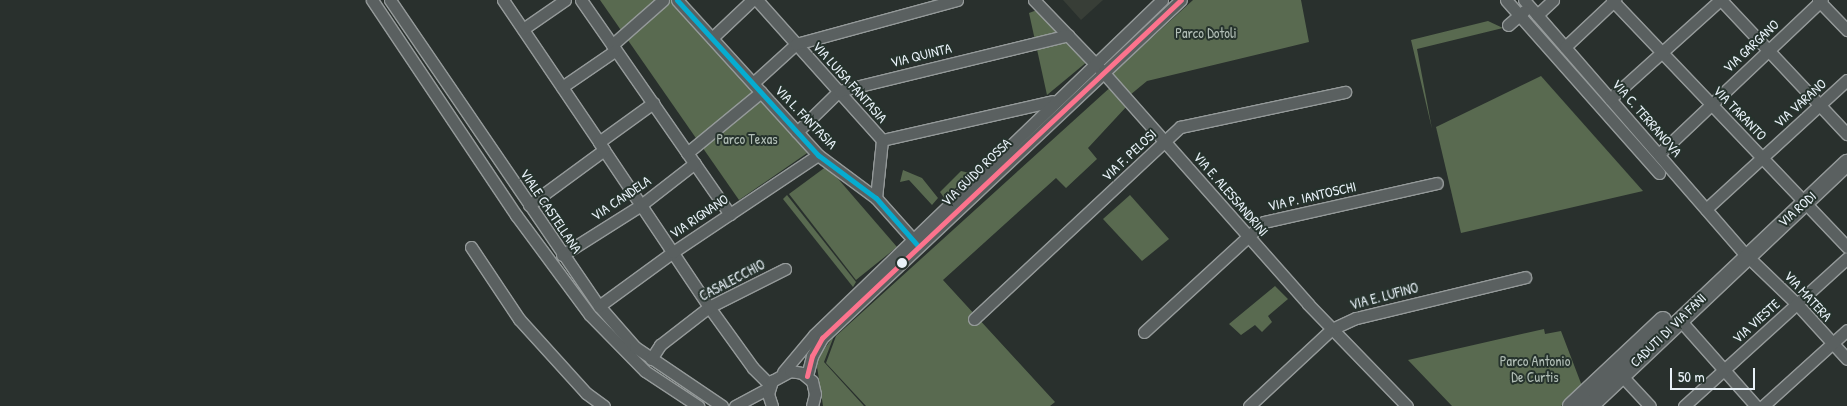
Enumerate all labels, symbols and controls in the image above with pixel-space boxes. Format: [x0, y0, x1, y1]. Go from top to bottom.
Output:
street label: VIA GARGANO [1720, 16, 1782, 76]
park label: Parco Dotoli [1175, 25, 1237, 41]
street label: VIA LUISA FANTASIA [809, 38, 891, 126]
street label: VIA QUINTA [889, 39, 953, 71]
street label: VIA VARANO [1770, 75, 1830, 131]
street label: VIA C. TERRANOVA [1609, 76, 1685, 160]
street label: VIA L. FANTASIA [771, 82, 841, 152]
street label: VIA TARANTO [1710, 82, 1770, 144]
street label: VIA F. PELOSI [1098, 126, 1160, 184]
park label: Parco Texas [716, 131, 778, 147]
street label: VIA GUIDO ROSSA [938, 135, 1014, 209]
street label: VIA E. ALESSANDRINI [1190, 148, 1272, 240]
street label: VIALE CASTELLANA [517, 166, 585, 256]
street label: VIA CANDELA [588, 172, 654, 224]
street label: VIA P. IANTOSCHI [1266, 178, 1358, 214]
street label: VIA RODI [1775, 188, 1819, 230]
street label: VIA RIGNANO [666, 190, 732, 242]
street label: CASALECCHIO [696, 256, 768, 304]
unlabelled marker [897, 258, 907, 268]
street label: VIA MATERA [1781, 267, 1835, 325]
street label: VIA E. LUFINO [1348, 279, 1420, 313]
street label: CADUTI DI VIA FANI [1627, 290, 1709, 370]
street label: VIA VIESTE [1729, 295, 1783, 347]
park label: Parco Antonio De Curtis [1500, 353, 1570, 386]
scale bar [1672, 358, 1757, 390]
text: 50 m [1678, 366, 1705, 387]

